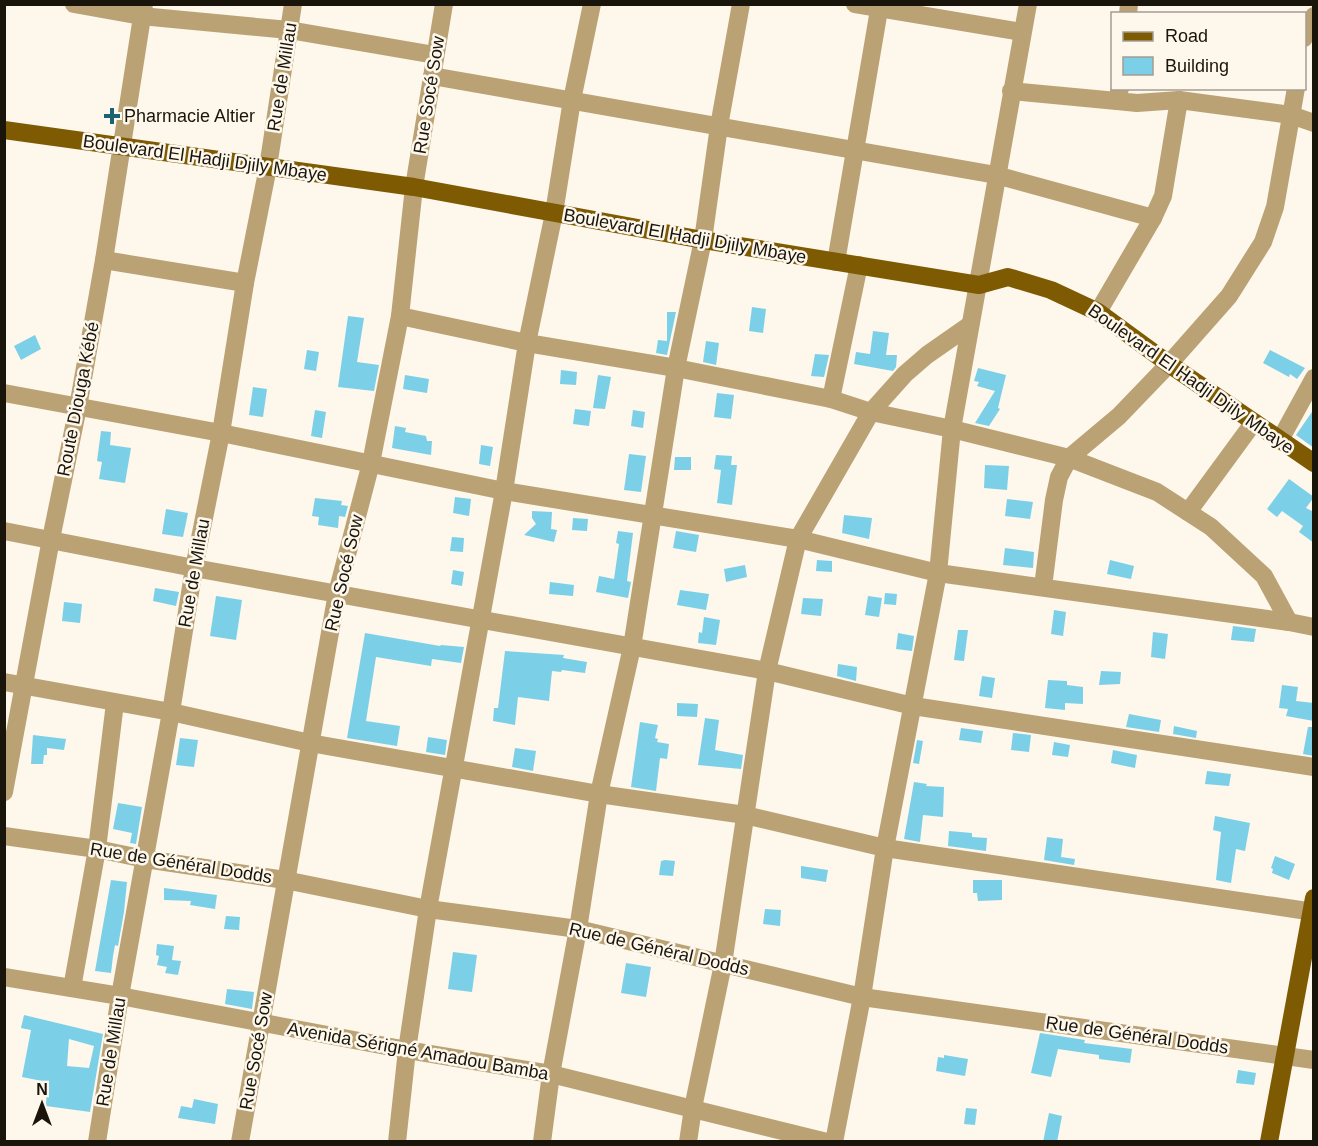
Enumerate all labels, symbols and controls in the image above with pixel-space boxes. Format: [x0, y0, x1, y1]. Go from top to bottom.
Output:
legend [1111, 12, 1306, 90]
street label: Rue de Millau [264, 21, 300, 133]
text: Road [1165, 26, 1208, 46]
street label: Rue Socé Sow [410, 34, 448, 155]
text: Building [1165, 56, 1229, 76]
place label: Pharmacie Altier [124, 106, 255, 126]
marker: Pharmacie Altier [105, 109, 119, 123]
street label: Boulevard El Hadji Djily Mbaye [82, 131, 328, 185]
street label: Boulevard El Hadji Djily Mbaye [562, 205, 808, 267]
street label: Boulevard El Hadji Djily Mbaye [1084, 300, 1298, 458]
street label: Route Diouga Kébé [53, 320, 103, 478]
street label: Rue Socé Sow [321, 512, 367, 633]
street label: Rue de Millau [175, 517, 213, 629]
street label: Rue de Général Dodds [89, 839, 273, 887]
street label: Rue de Général Dodds [567, 919, 751, 979]
street label: Rue Socé Sow [236, 990, 276, 1111]
street label: Rue de Millau [93, 996, 129, 1108]
street label: Rue de Général Dodds [1044, 1012, 1230, 1058]
street label: Avenida Sérigné Amadou Bamba [286, 1018, 551, 1084]
north arrow [12, 1074, 72, 1134]
text: N [36, 1081, 48, 1098]

